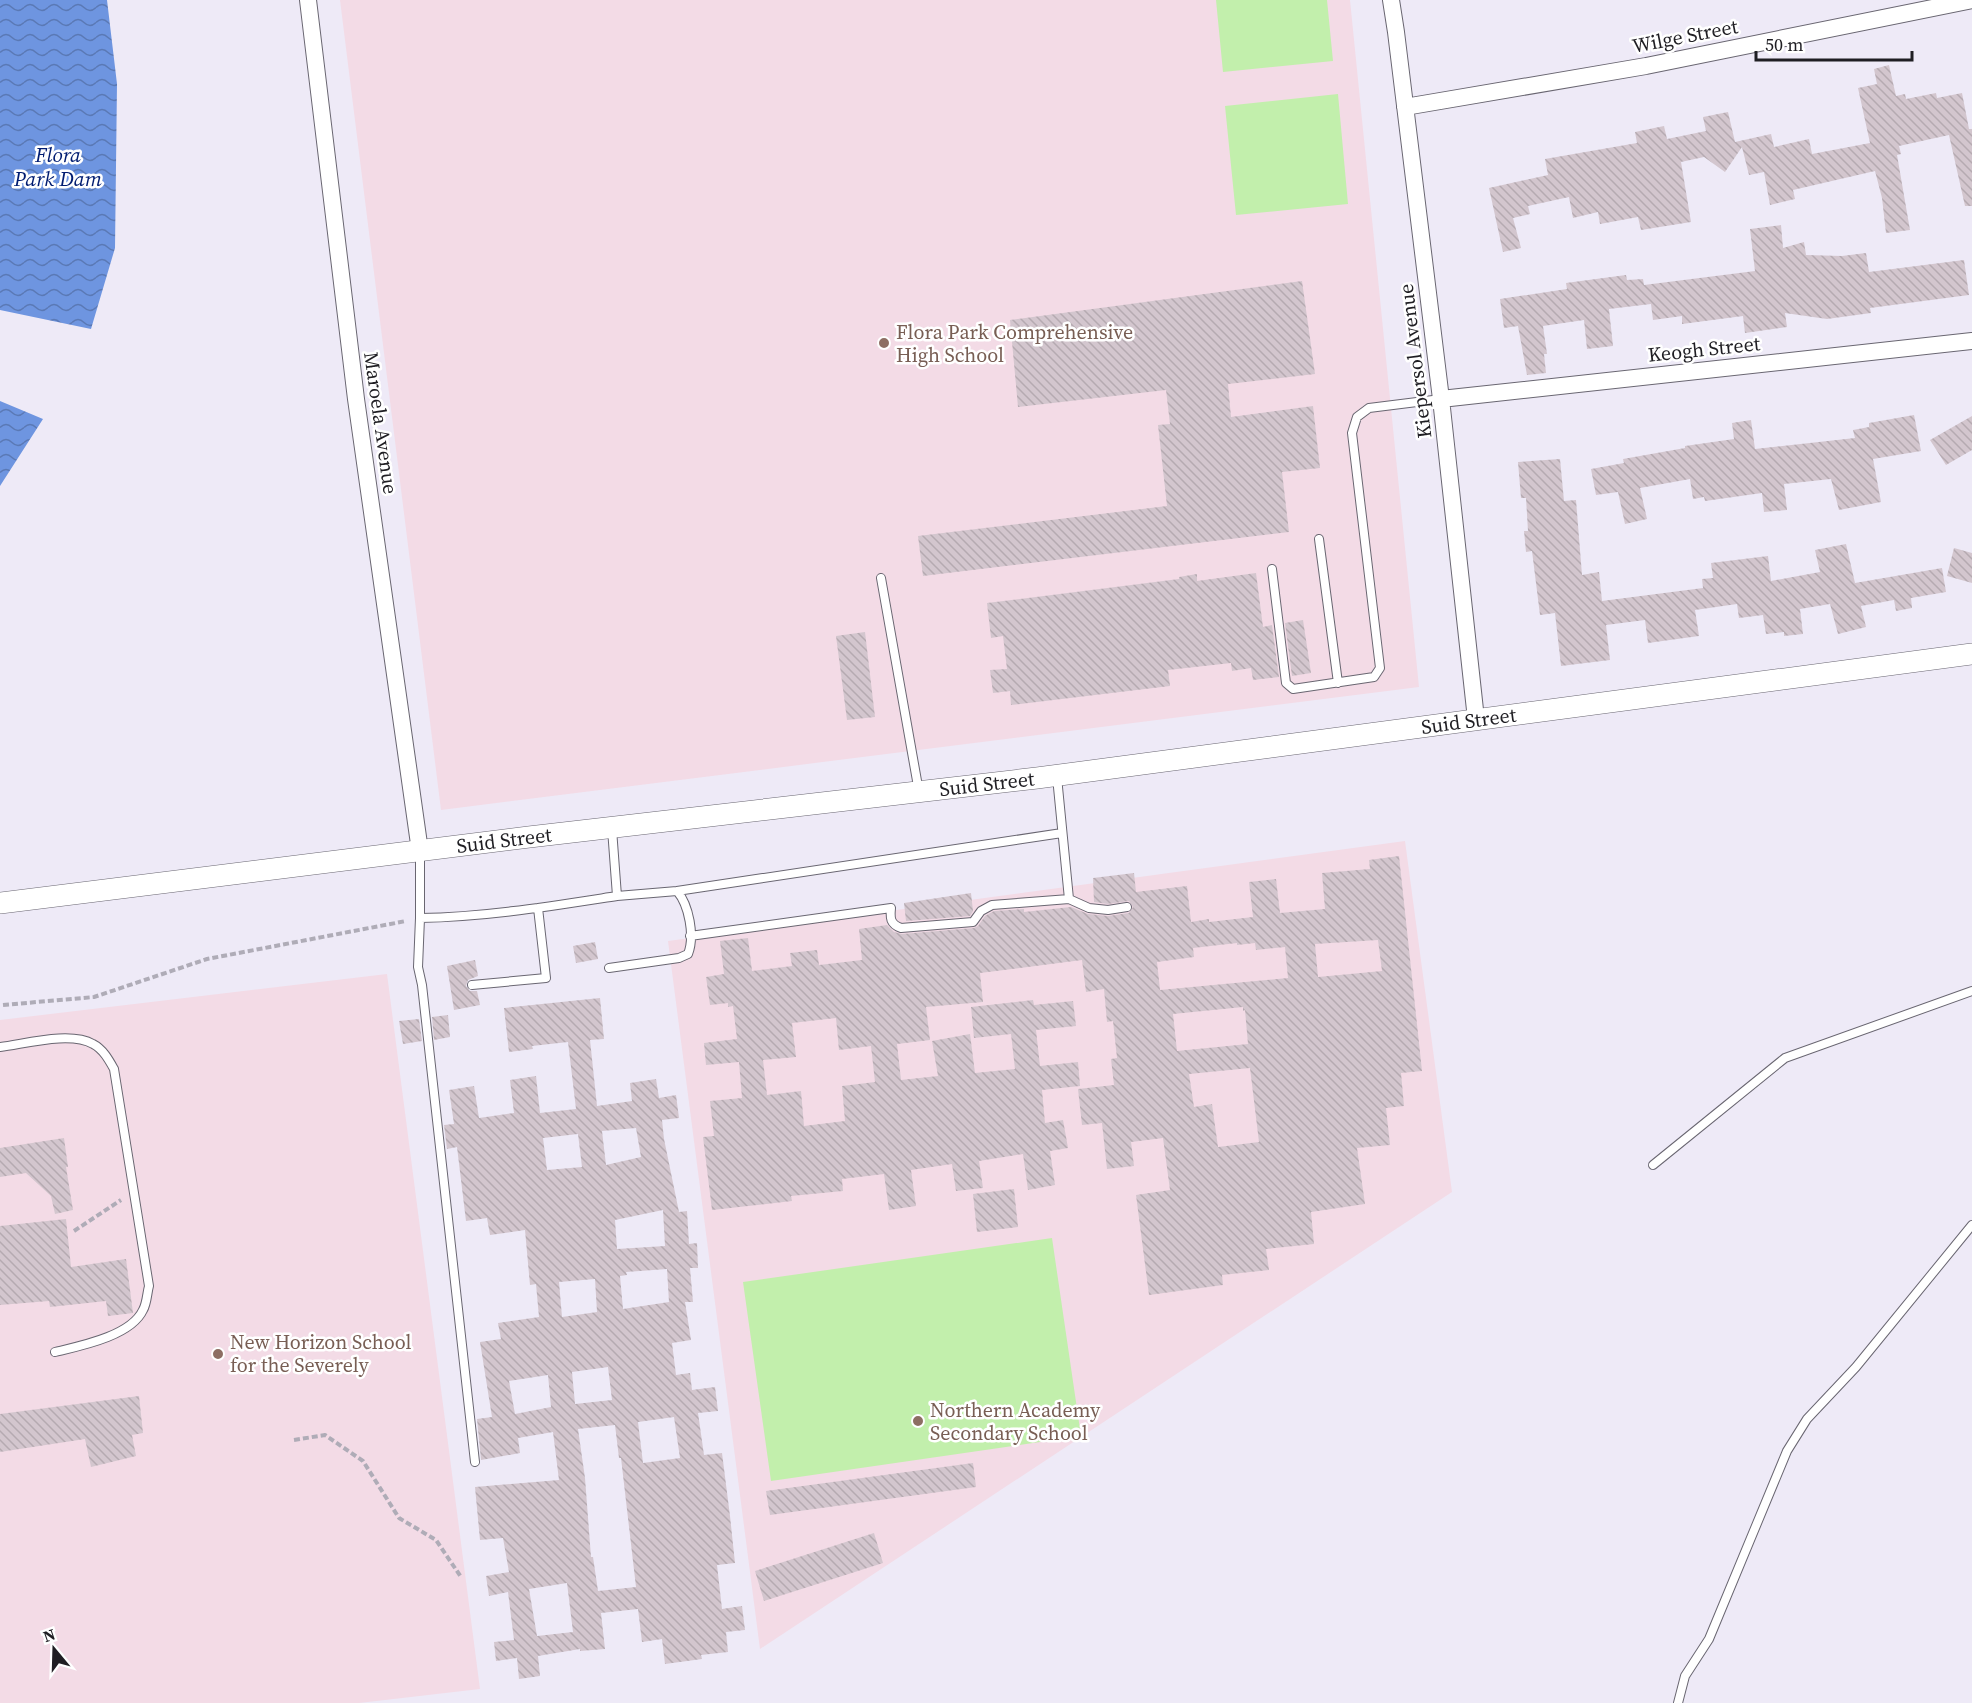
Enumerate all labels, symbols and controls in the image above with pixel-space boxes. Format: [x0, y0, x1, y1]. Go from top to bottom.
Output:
street label: Wilge Street [1630, 12, 1741, 60]
scale bar [1756, 24, 1912, 62]
text: 50 m [1765, 32, 1803, 57]
water label: Flora Park Dam [13, 140, 102, 193]
street label: Kiepersol Avenue [1392, 282, 1438, 440]
place label: Flora Park Comprehensive High School [896, 318, 1133, 369]
street label: Keogh Street [1647, 329, 1762, 369]
marker: Flora Park Comprehensive High School [877, 336, 891, 350]
street label: Maroela Avenue [357, 350, 405, 496]
street label: Suid Street [1420, 701, 1518, 741]
street label: Suid Street [938, 764, 1036, 803]
street label: Suid Street [455, 820, 554, 860]
place label: New Horizon School for the Severely [230, 1328, 412, 1379]
marker: New Horizon School for the Severely [211, 1347, 225, 1361]
place label: Northern Academy Secondary School [930, 1396, 1101, 1447]
marker: Northern Academy Secondary School [911, 1414, 925, 1428]
north arrow [24, 1619, 84, 1679]
text: N [40, 1622, 59, 1647]

